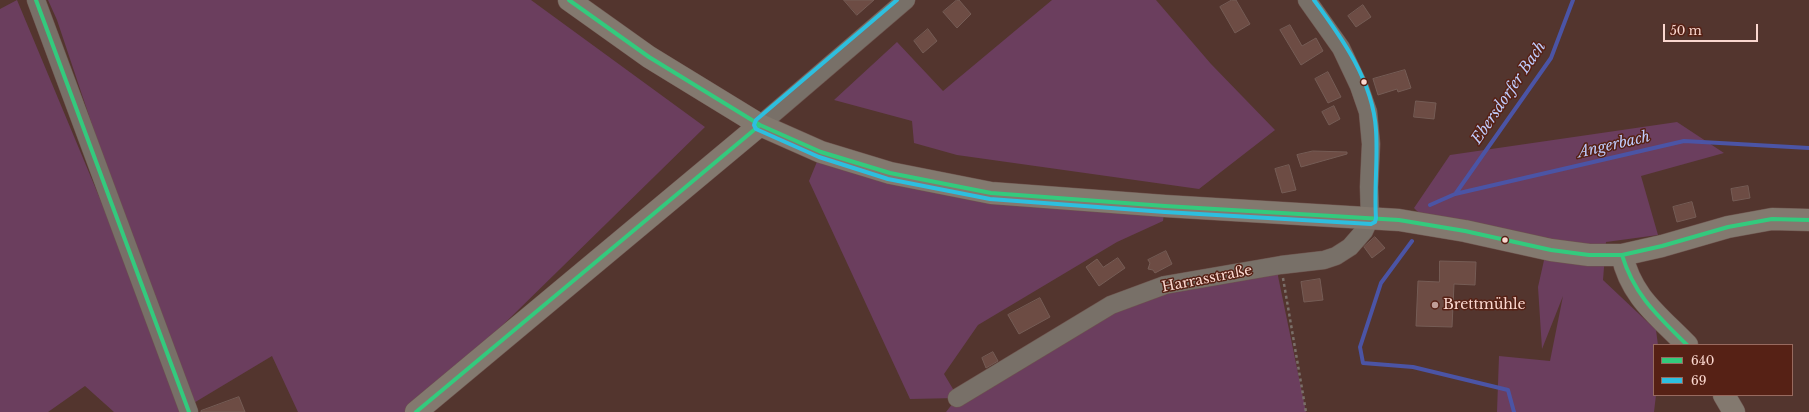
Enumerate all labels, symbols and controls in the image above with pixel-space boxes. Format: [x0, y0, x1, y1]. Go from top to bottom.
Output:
scale bar [1665, 16, 1760, 42]
text: 50 m [1670, 23, 1702, 38]
water label: Ebersdorfer Bach [1468, 38, 1550, 148]
unlabelled marker [1359, 77, 1369, 87]
water label: Angerbach [1576, 128, 1652, 162]
unlabelled marker [1500, 235, 1510, 245]
street label: Harrasstraße [1160, 262, 1254, 296]
place label: Brettmühle [1443, 297, 1525, 313]
marker: Brettmühle [1430, 300, 1440, 310]
legend [1653, 344, 1793, 396]
text: 640 [1691, 353, 1714, 368]
text: 69 [1691, 373, 1706, 388]

